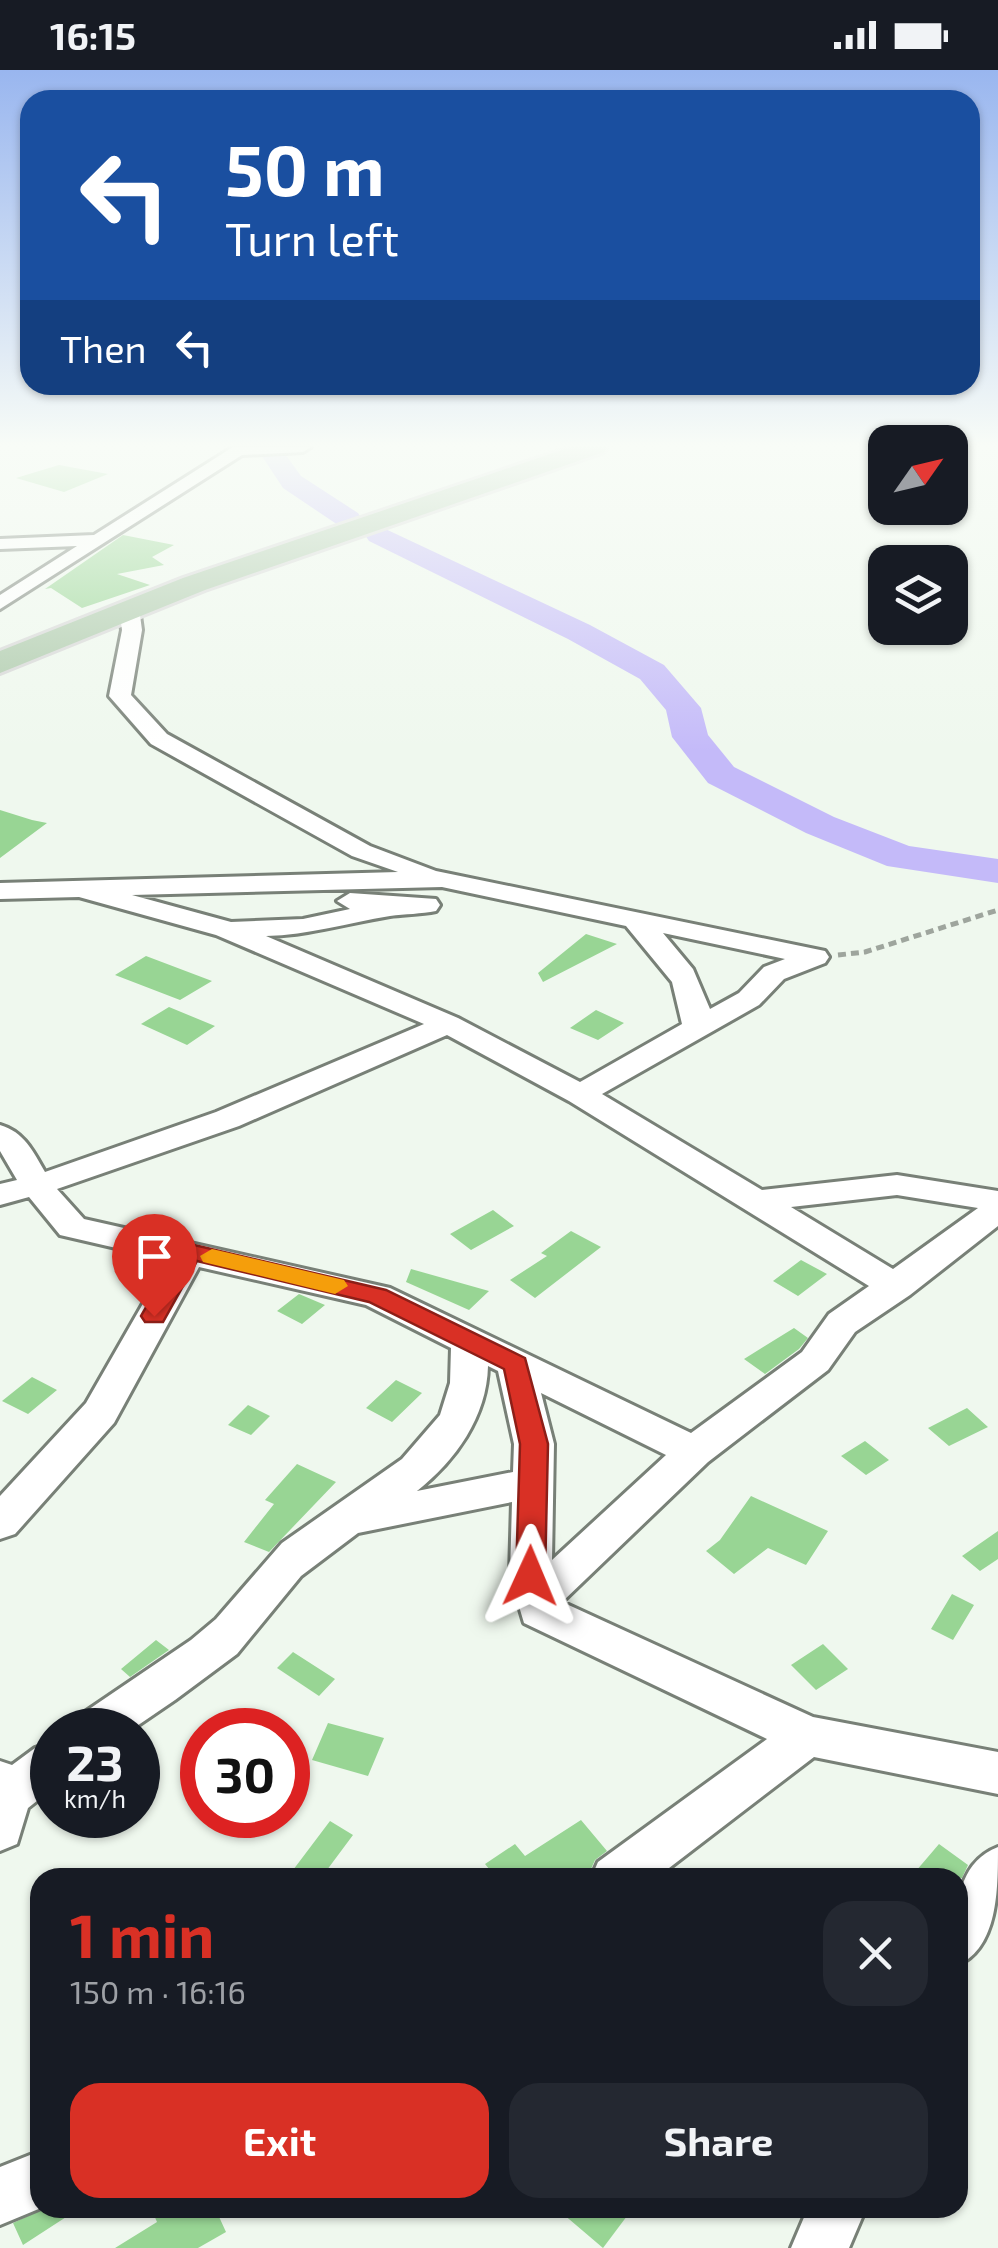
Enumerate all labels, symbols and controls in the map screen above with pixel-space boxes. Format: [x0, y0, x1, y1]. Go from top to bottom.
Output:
text: 16:15 [50, 12, 136, 58]
text: 50 m [225, 126, 385, 210]
icon: left [60, 130, 190, 260]
text: Turn left [225, 211, 399, 265]
icon: left [167, 320, 222, 375]
text: Then [60, 325, 147, 371]
north arrow [868, 425, 968, 525]
map controls [868, 425, 968, 645]
button: layers [868, 545, 968, 645]
pin [112, 1214, 197, 1317]
icon: arrive [127, 1229, 182, 1284]
position arrow [478, 1524, 582, 1628]
speed limit sign: 30 [180, 1708, 310, 1838]
text: 23 [66, 1731, 124, 1791]
text: km/h [64, 1783, 126, 1813]
text: 1 min [70, 1898, 214, 1970]
button: close [823, 1901, 928, 2006]
text: 150 m · 16:16 [70, 1972, 246, 2010]
button: Exit [70, 2083, 489, 2198]
button: Share [509, 2083, 928, 2198]

